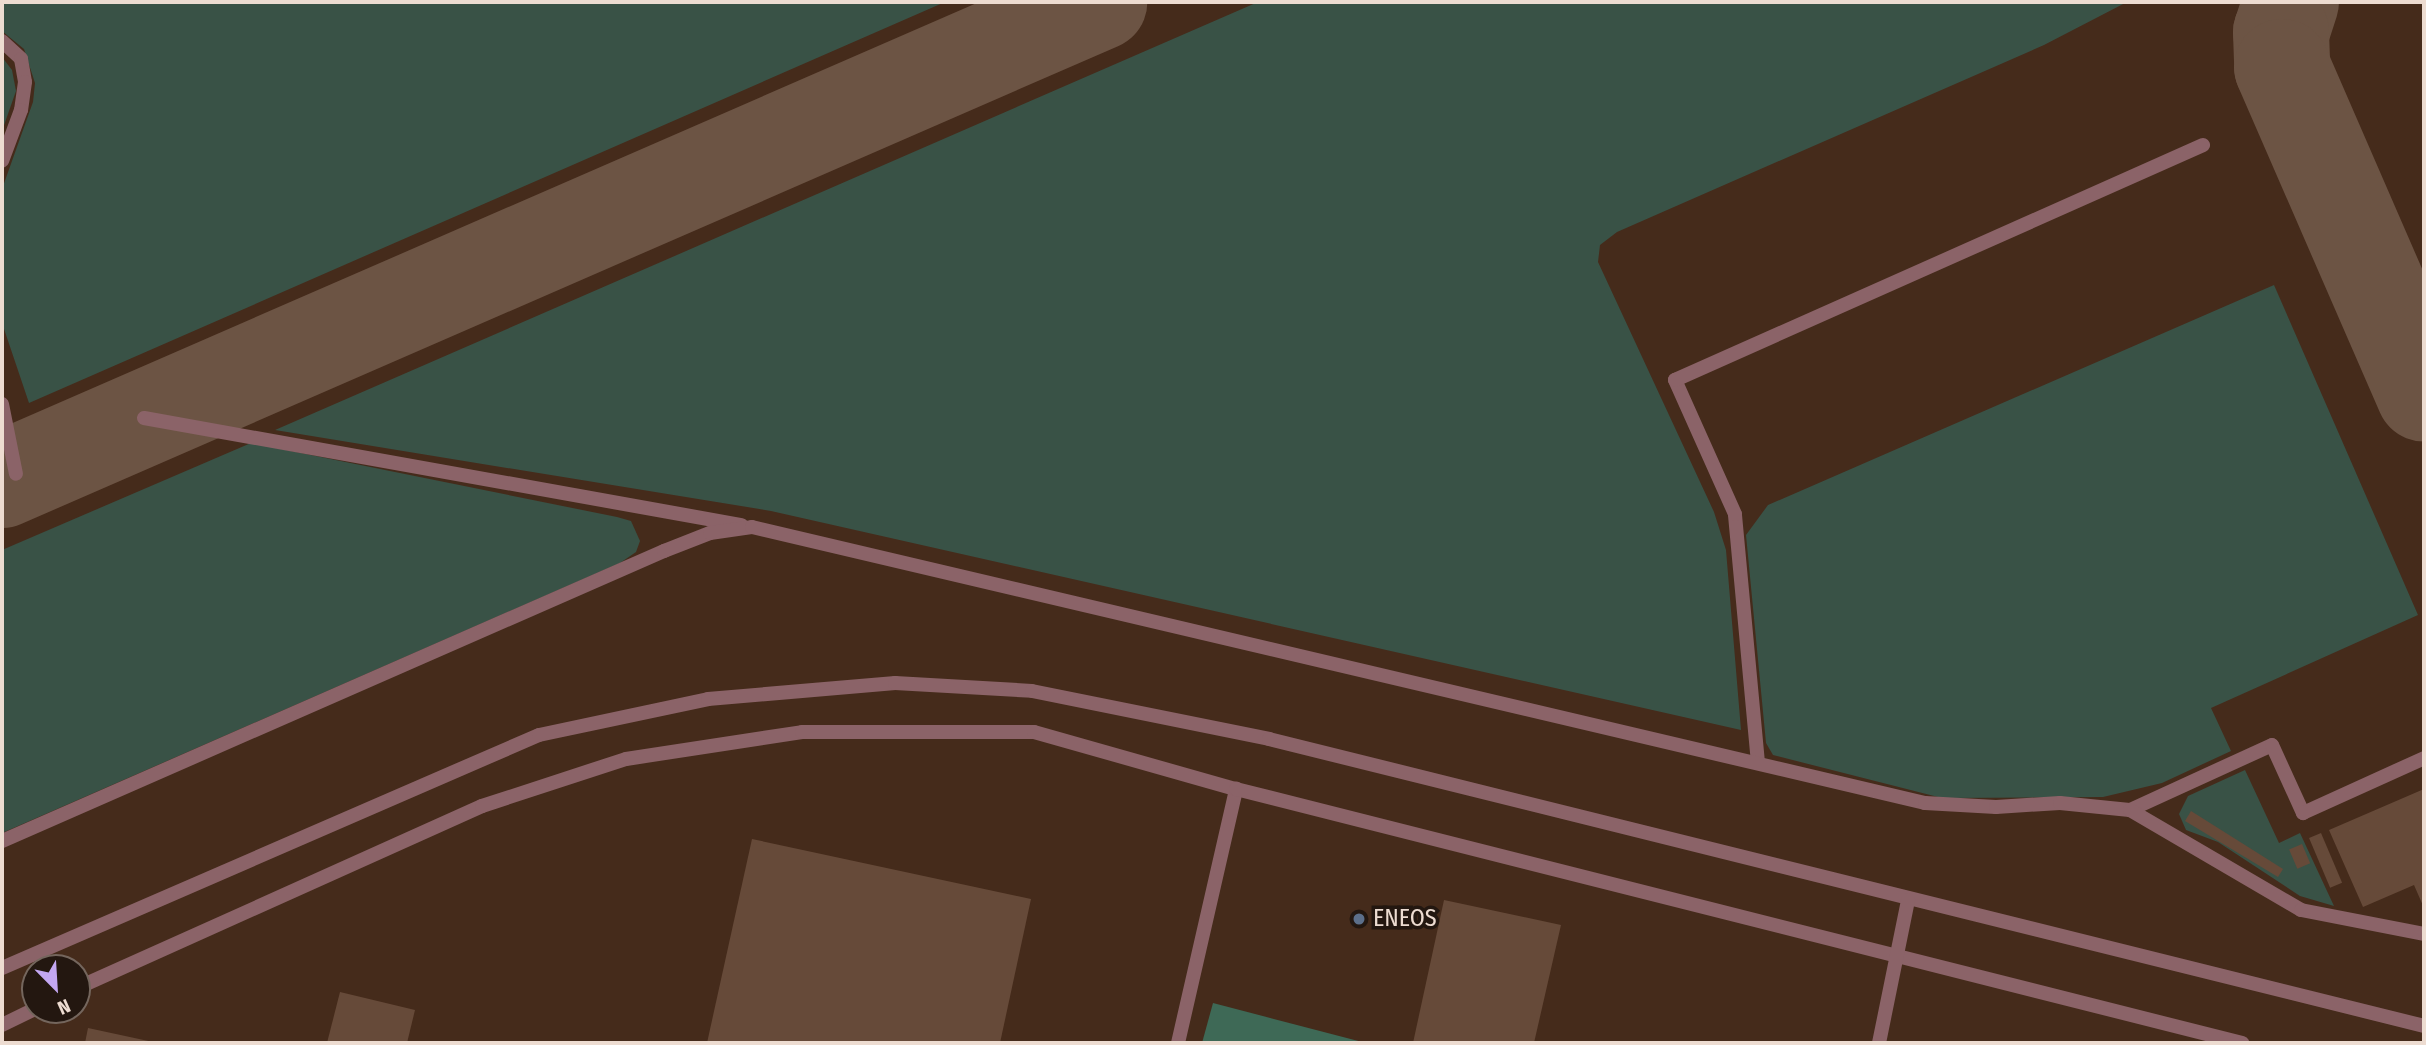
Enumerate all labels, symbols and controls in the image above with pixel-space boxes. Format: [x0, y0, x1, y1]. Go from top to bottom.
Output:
place label: ENEOS [1373, 905, 1437, 933]
marker: ENEOS [1351, 911, 1367, 927]
north arrow [21, 954, 91, 1024]
text: N [54, 994, 74, 1020]

